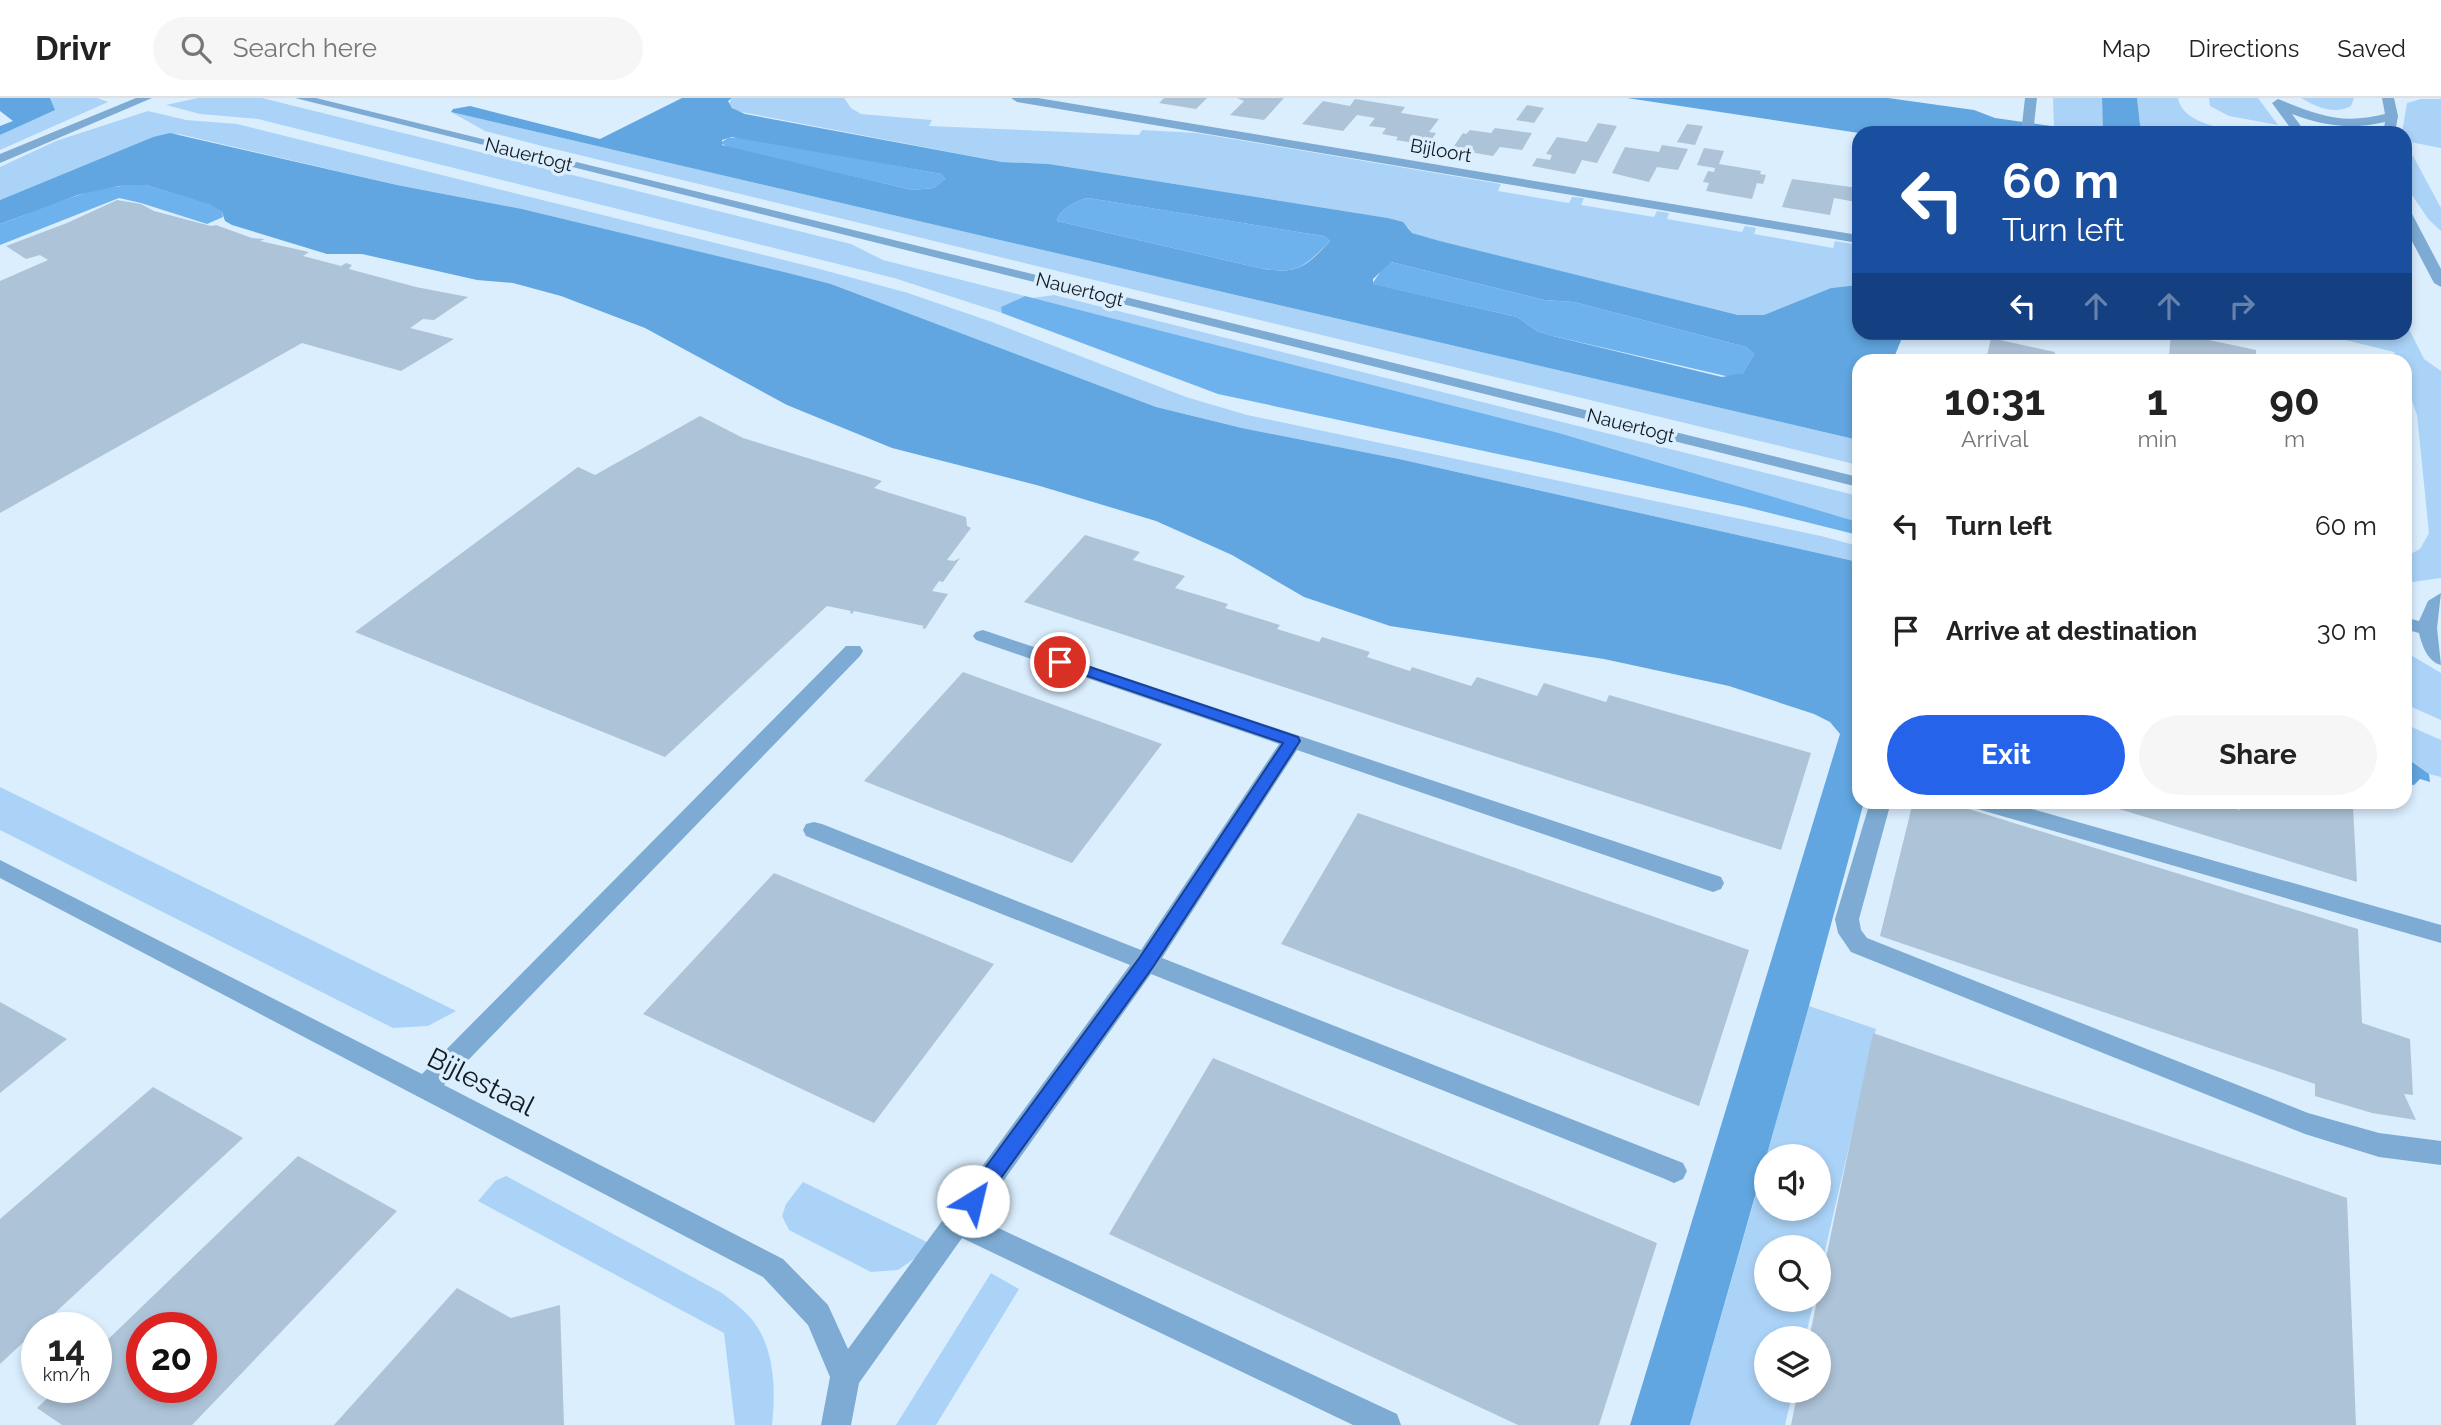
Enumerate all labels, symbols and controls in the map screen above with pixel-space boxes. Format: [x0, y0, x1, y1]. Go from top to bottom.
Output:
search box [153, 17, 643, 80]
text: Drivr [35, 29, 111, 68]
icon: search [177, 29, 215, 67]
text: Search here [233, 33, 377, 63]
text: Map [2102, 34, 2151, 63]
text: Directions [2189, 34, 2299, 63]
text: Saved [2337, 34, 2406, 63]
street label: Nauertogt [483, 132, 576, 176]
street label: Bijloort [1409, 134, 1474, 166]
text: 60 m [2002, 152, 2119, 209]
icon: left [1887, 154, 1978, 245]
text: Turn left [2002, 211, 2124, 248]
street label: Nauertogt [1034, 267, 1127, 311]
icon: left [2004, 287, 2042, 325]
icon: ahead [2077, 287, 2115, 325]
icon: ahead [2150, 287, 2188, 325]
icon: right [2223, 287, 2261, 325]
text: 10:31 [1944, 376, 2045, 425]
text: 1 [2147, 376, 2168, 425]
text: 90 [2269, 376, 2320, 425]
street label: Nauertogt [1585, 403, 1678, 447]
text: Arrival [1961, 425, 2028, 452]
text: min [2137, 425, 2177, 452]
text: m [2284, 425, 2305, 452]
icon: left [1887, 507, 1925, 545]
text: Turn left [1946, 511, 2052, 541]
text: 60 m [2315, 511, 2377, 541]
icon: arrive [1887, 612, 1925, 650]
text: Arrive at destination [1946, 616, 2197, 646]
text: 30 m [2317, 616, 2377, 646]
pin [1030, 632, 1090, 692]
icon: arrive [1041, 643, 1079, 681]
button: Exit [1887, 715, 2125, 795]
button: Share [2139, 715, 2377, 795]
street label: Bijlestaal [422, 1041, 541, 1123]
map controls [1754, 1144, 1831, 1403]
button: sound [1754, 1144, 1831, 1221]
position arrow [936, 1164, 1010, 1238]
button: search [1754, 1235, 1831, 1312]
speed limit sign: 20 [126, 1312, 217, 1403]
button: layers [1754, 1326, 1831, 1403]
text: 14 [48, 1328, 85, 1369]
text: km/h [43, 1364, 90, 1385]

